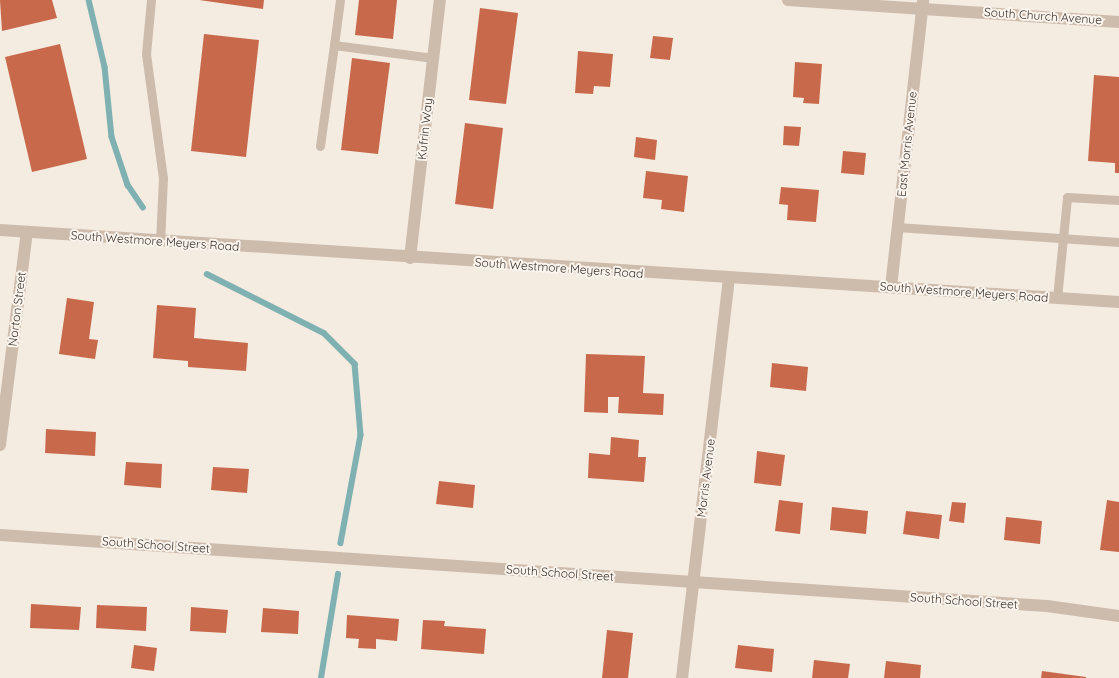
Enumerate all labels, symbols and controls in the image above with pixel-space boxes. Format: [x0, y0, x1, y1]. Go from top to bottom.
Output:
street label: South Church Avenue [984, 5, 1102, 27]
street label: East Morris Avenue [894, 91, 920, 197]
street label: Kufrin Way [415, 97, 435, 161]
street label: South Westmore Meyers Road [70, 228, 240, 254]
street label: South Westmore Meyers Road [474, 255, 644, 281]
street label: Norton Street [5, 271, 29, 347]
street label: South Westmore Meyers Road [879, 279, 1049, 305]
street label: Morris Avenue [694, 438, 718, 518]
street label: South School Street [102, 534, 210, 556]
street label: South School Street [506, 562, 614, 584]
street label: South School Street [910, 590, 1018, 612]

